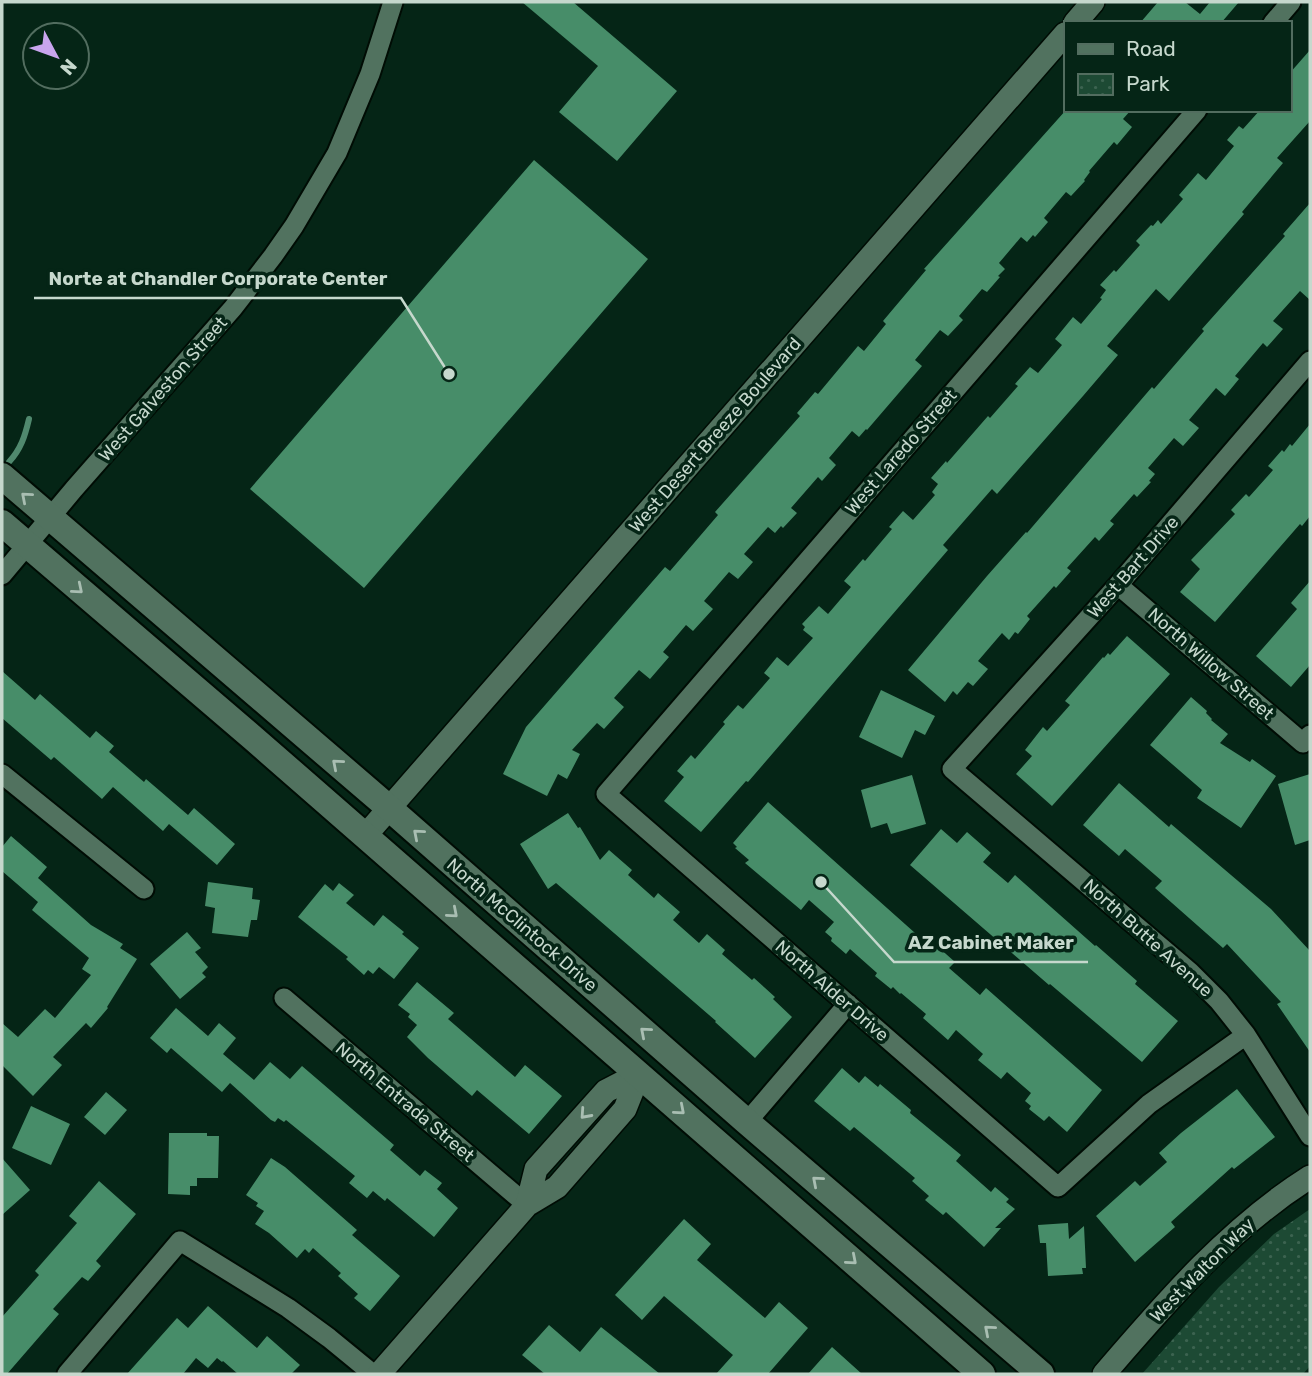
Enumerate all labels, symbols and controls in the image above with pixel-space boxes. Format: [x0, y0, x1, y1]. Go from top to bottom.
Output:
north arrow [21, 21, 91, 91]
legend [1064, 21, 1291, 112]
text: Road [1126, 36, 1176, 61]
text: N [55, 54, 82, 80]
text: Park [1126, 71, 1170, 96]
callout: Norte at Chandler Corporate Center [34, 258, 401, 298]
text: Norte at Chandler Corporate Center [49, 267, 388, 290]
street label: West Galveston Street [94, 312, 232, 466]
street label: West Desert Breeze Boulevard [624, 333, 806, 537]
street label: West Laredo Street [841, 385, 961, 519]
one-way arrow [21, 493, 34, 505]
street label: West Bart Drive [1083, 511, 1183, 623]
one-way arrow [70, 581, 83, 593]
street label: North Willow Street [1143, 603, 1279, 725]
one-way arrow [332, 760, 345, 772]
one-way arrow [414, 830, 427, 842]
street label: North McClintock Drive [442, 854, 602, 996]
street label: North Butte Avenue [1079, 874, 1217, 1002]
one-way arrow [445, 905, 458, 917]
callout: AZ Cabinet Maker [894, 922, 1088, 962]
text: AZ Cabinet Maker [908, 931, 1074, 954]
street label: North Alder Drive [771, 936, 893, 1046]
one-way arrow [640, 1028, 653, 1040]
street label: North Entrada Street [331, 1037, 479, 1167]
one-way arrow [672, 1102, 685, 1114]
one-way arrow [581, 1106, 593, 1119]
one-way arrow [812, 1177, 825, 1189]
street label: West Walton Way [1145, 1213, 1259, 1327]
one-way arrow [843, 1252, 856, 1264]
one-way arrow [985, 1326, 998, 1338]

